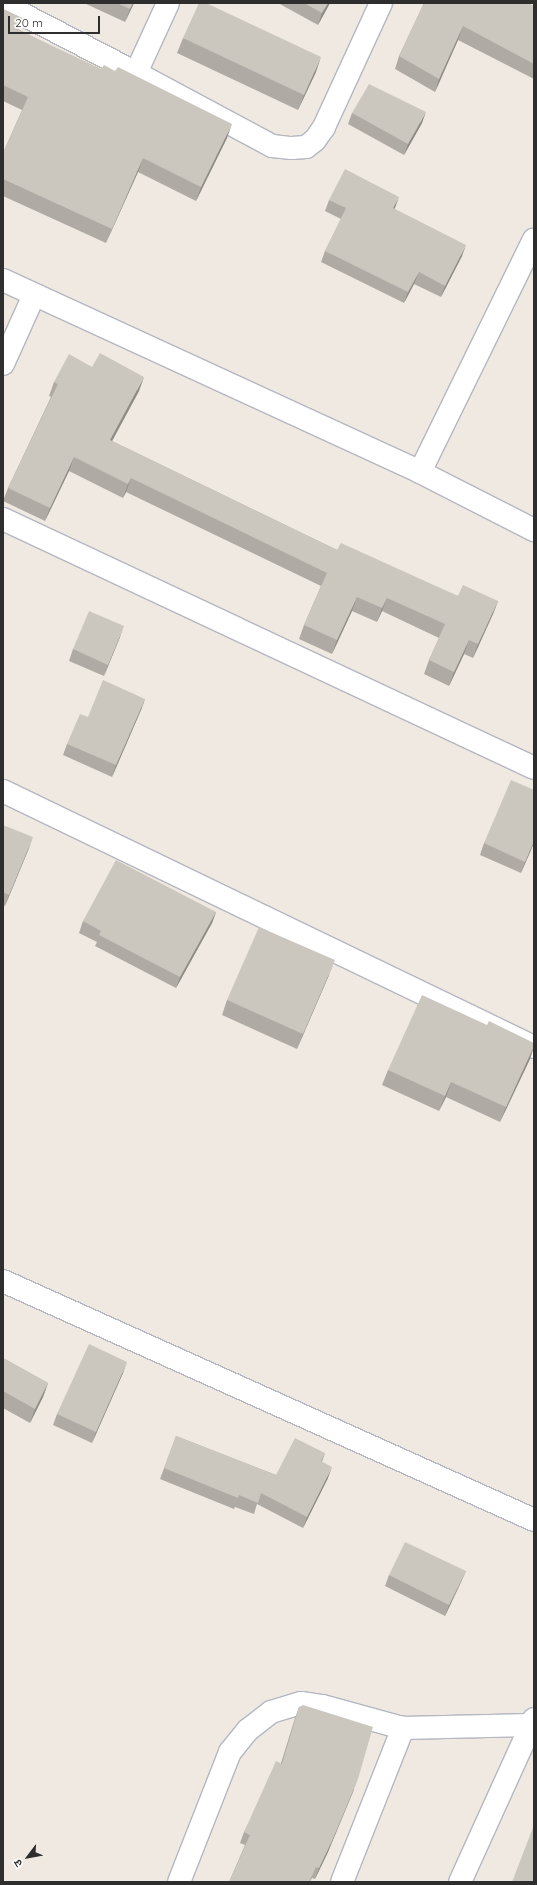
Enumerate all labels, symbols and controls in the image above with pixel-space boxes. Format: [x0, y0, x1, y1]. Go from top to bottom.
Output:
scale bar [10, 8, 102, 34]
text: 20 m [15, 15, 43, 30]
north arrow [8, 1837, 48, 1877]
text: उ [10, 1857, 25, 1870]

